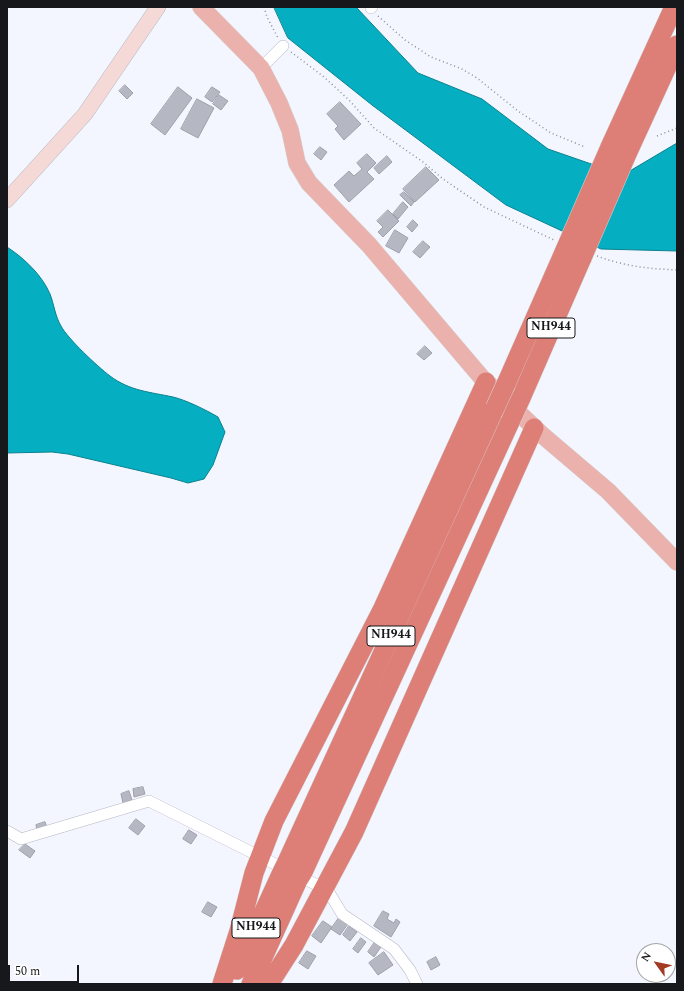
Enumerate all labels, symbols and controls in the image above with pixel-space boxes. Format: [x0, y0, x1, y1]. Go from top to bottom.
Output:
road number: NH944 [527, 318, 575, 338]
road number: NH944 [367, 626, 415, 646]
road number: NH944 [232, 918, 280, 938]
north arrow [636, 943, 676, 983]
text: N [637, 948, 656, 965]
scale bar [10, 957, 81, 983]
text: 50 m [15, 962, 40, 981]

